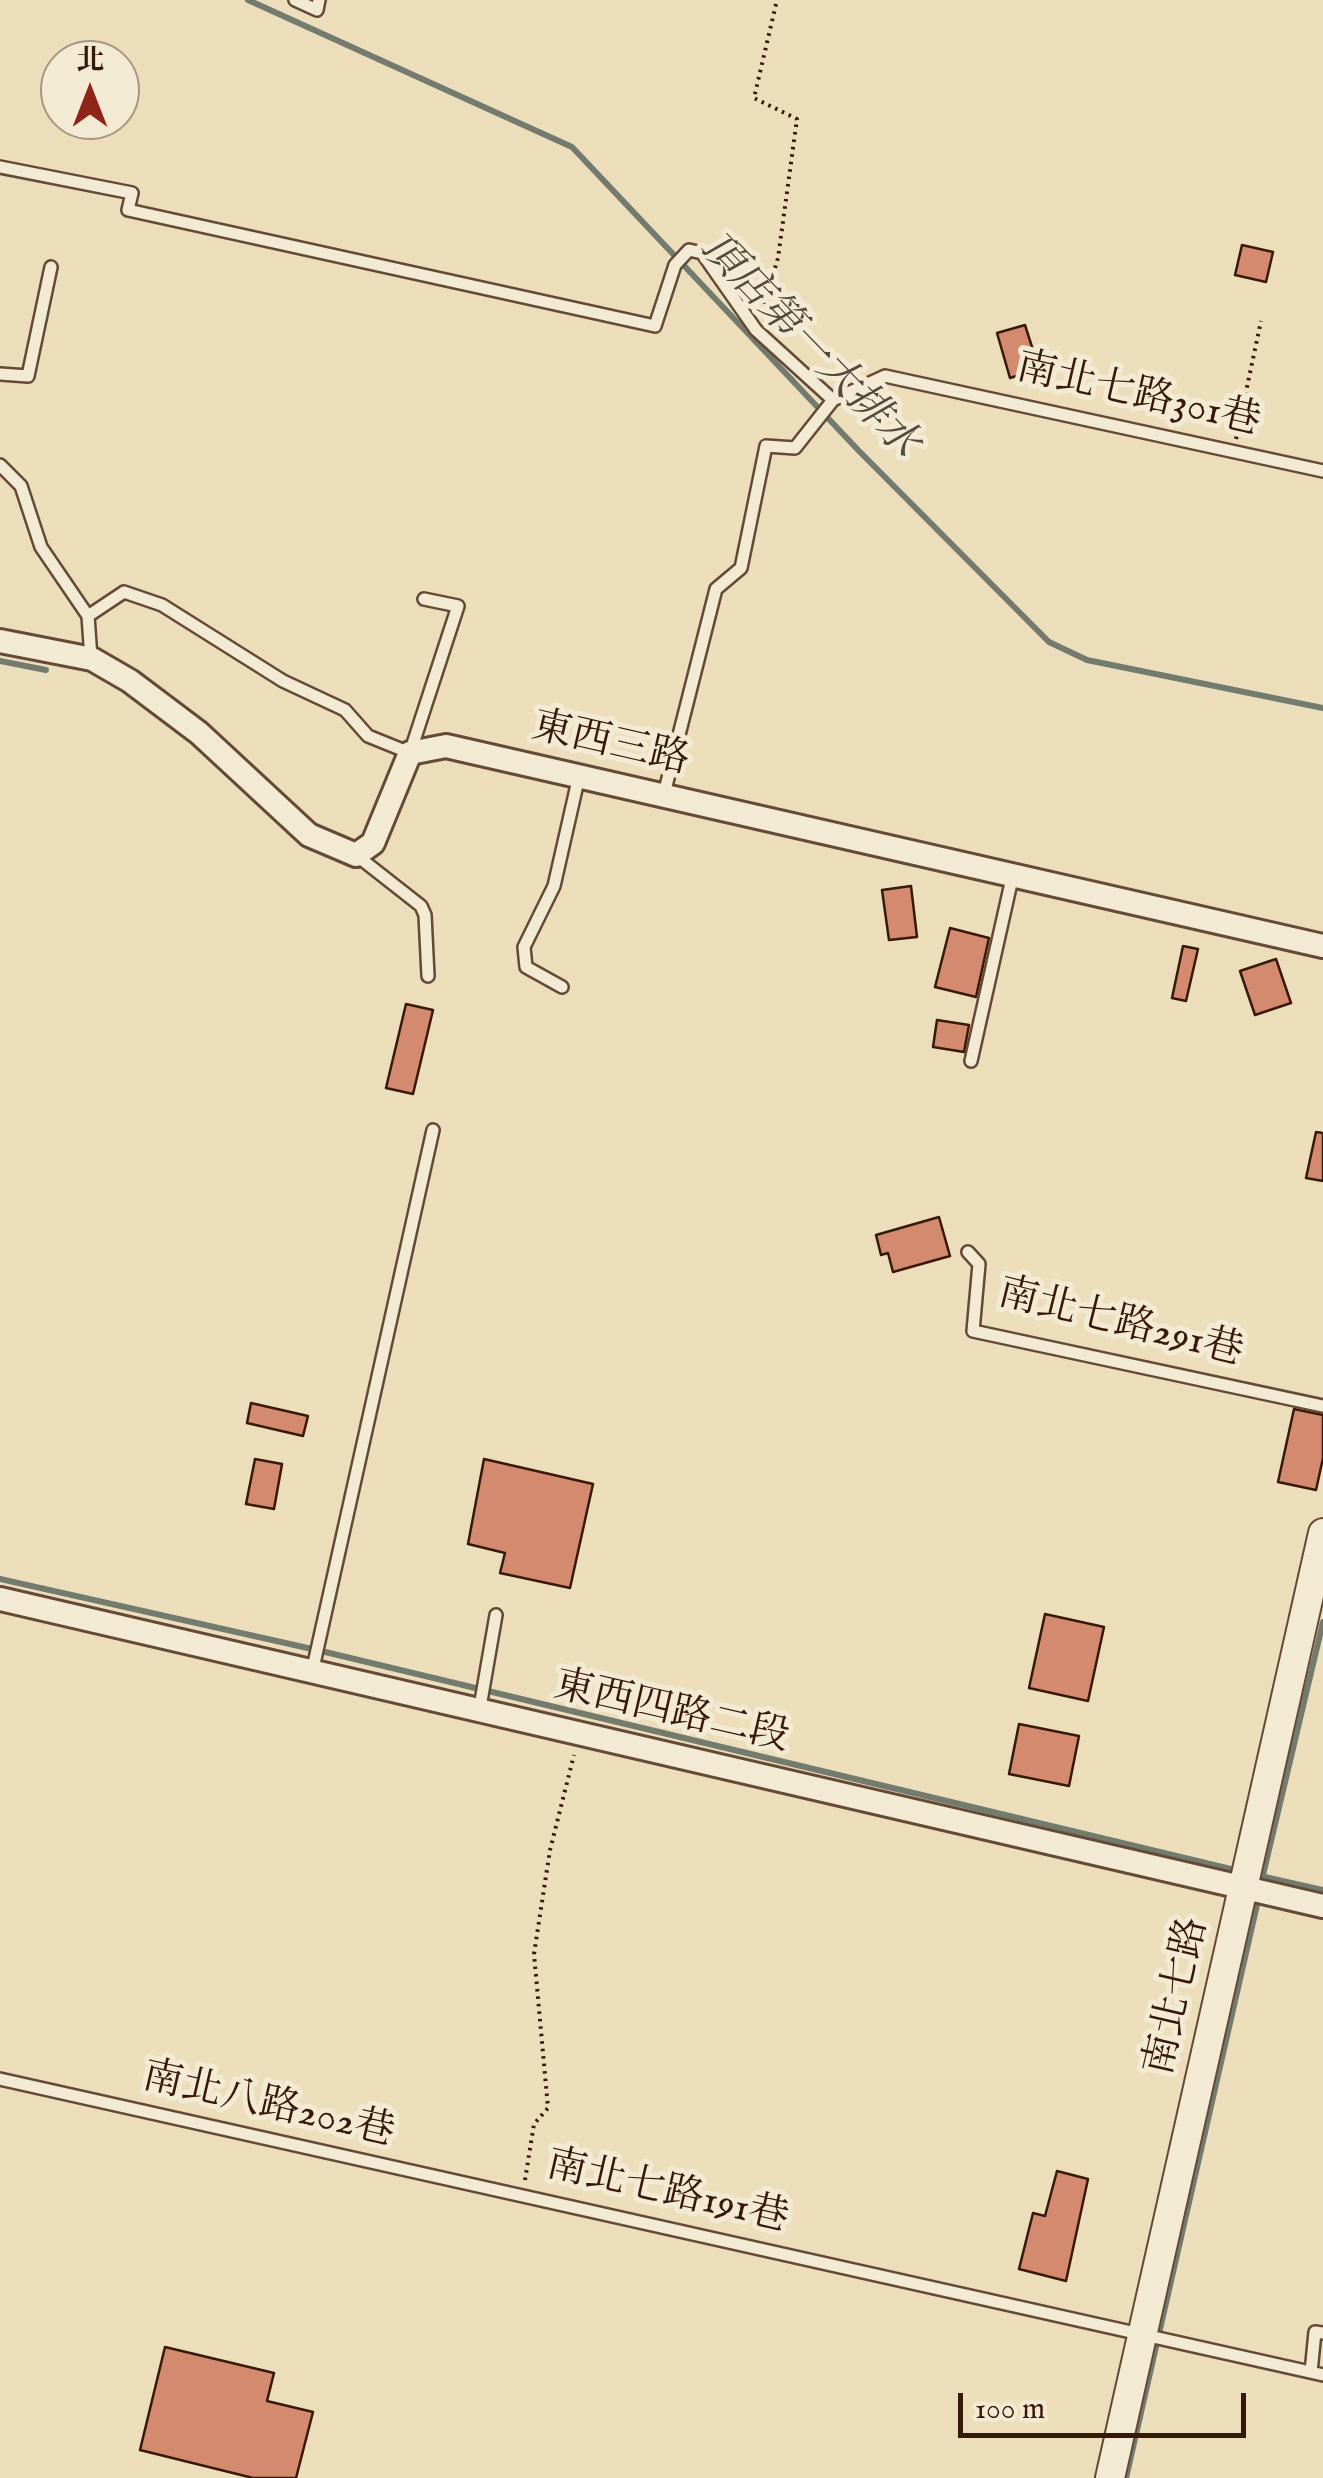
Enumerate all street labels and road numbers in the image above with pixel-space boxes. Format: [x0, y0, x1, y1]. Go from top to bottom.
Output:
street label: 南北七路301巷 [1011, 346, 1265, 448]
street label: 東西三路 [527, 705, 693, 787]
street label: 南北七路291巷 [992, 1271, 1248, 1379]
street label: 東西四路二段 [549, 1664, 793, 1764]
street label: 南北七路 [1138, 1914, 1220, 2080]
street label: 南北八路202巷 [137, 2055, 399, 2159]
street label: 南北七路191巷 [541, 2143, 793, 2245]

